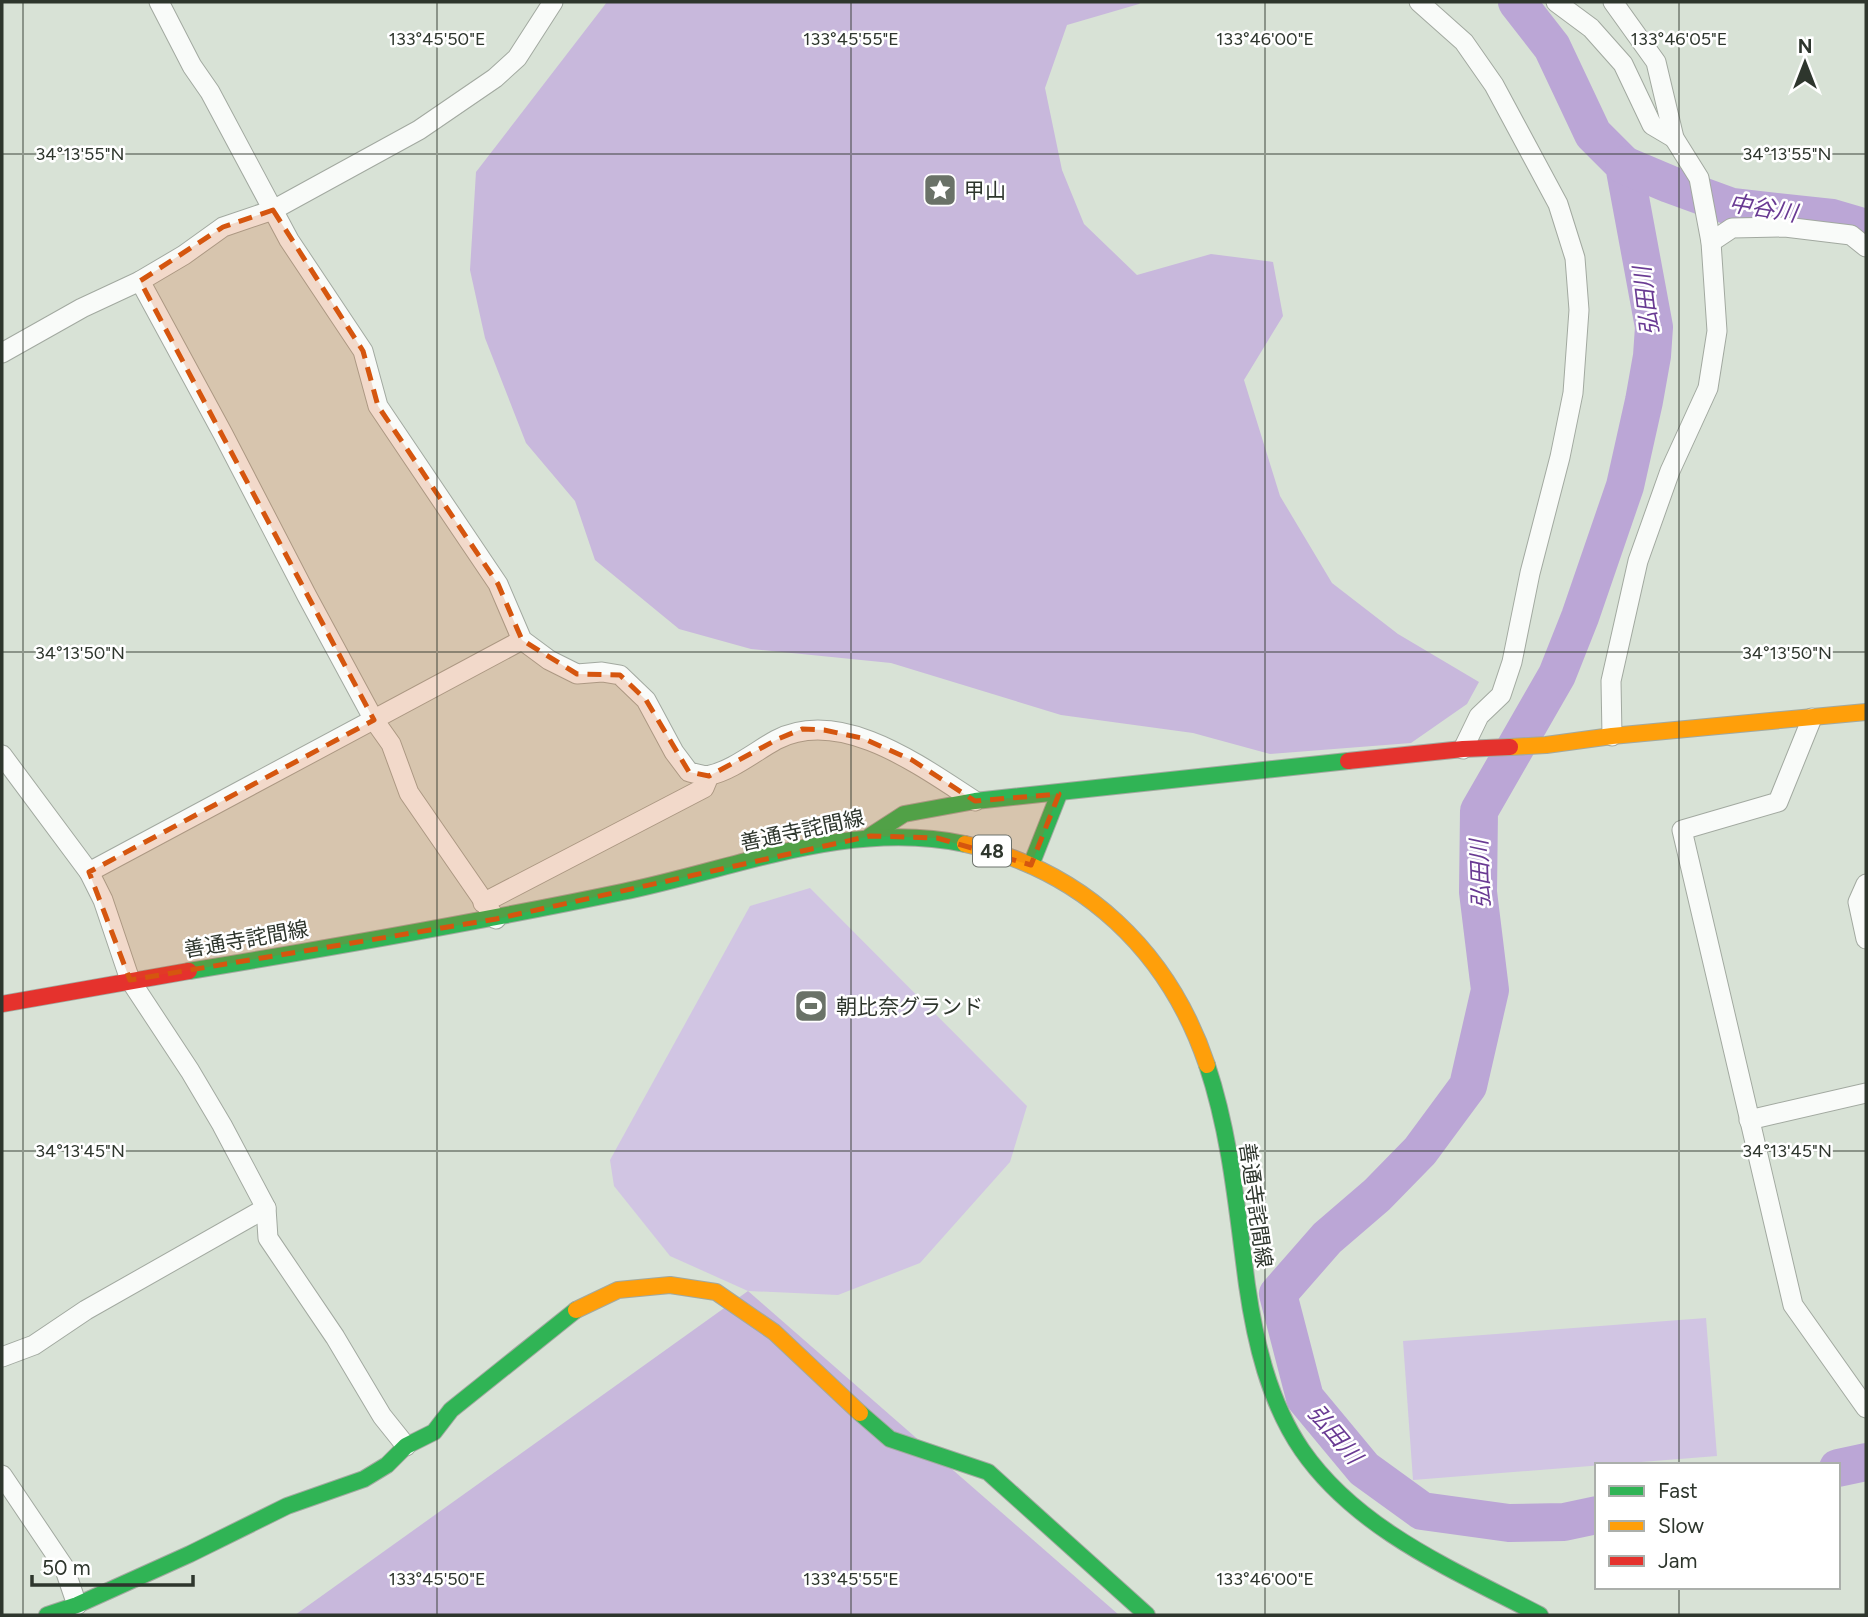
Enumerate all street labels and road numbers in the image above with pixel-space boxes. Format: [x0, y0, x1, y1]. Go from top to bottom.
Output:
street label: 善通寺詫間線 [738, 805, 866, 855]
road number: 48 [973, 836, 1011, 866]
street label: 善通寺詫間線 [182, 916, 310, 962]
street label: 善通寺詫間線 [1235, 1141, 1277, 1269]

